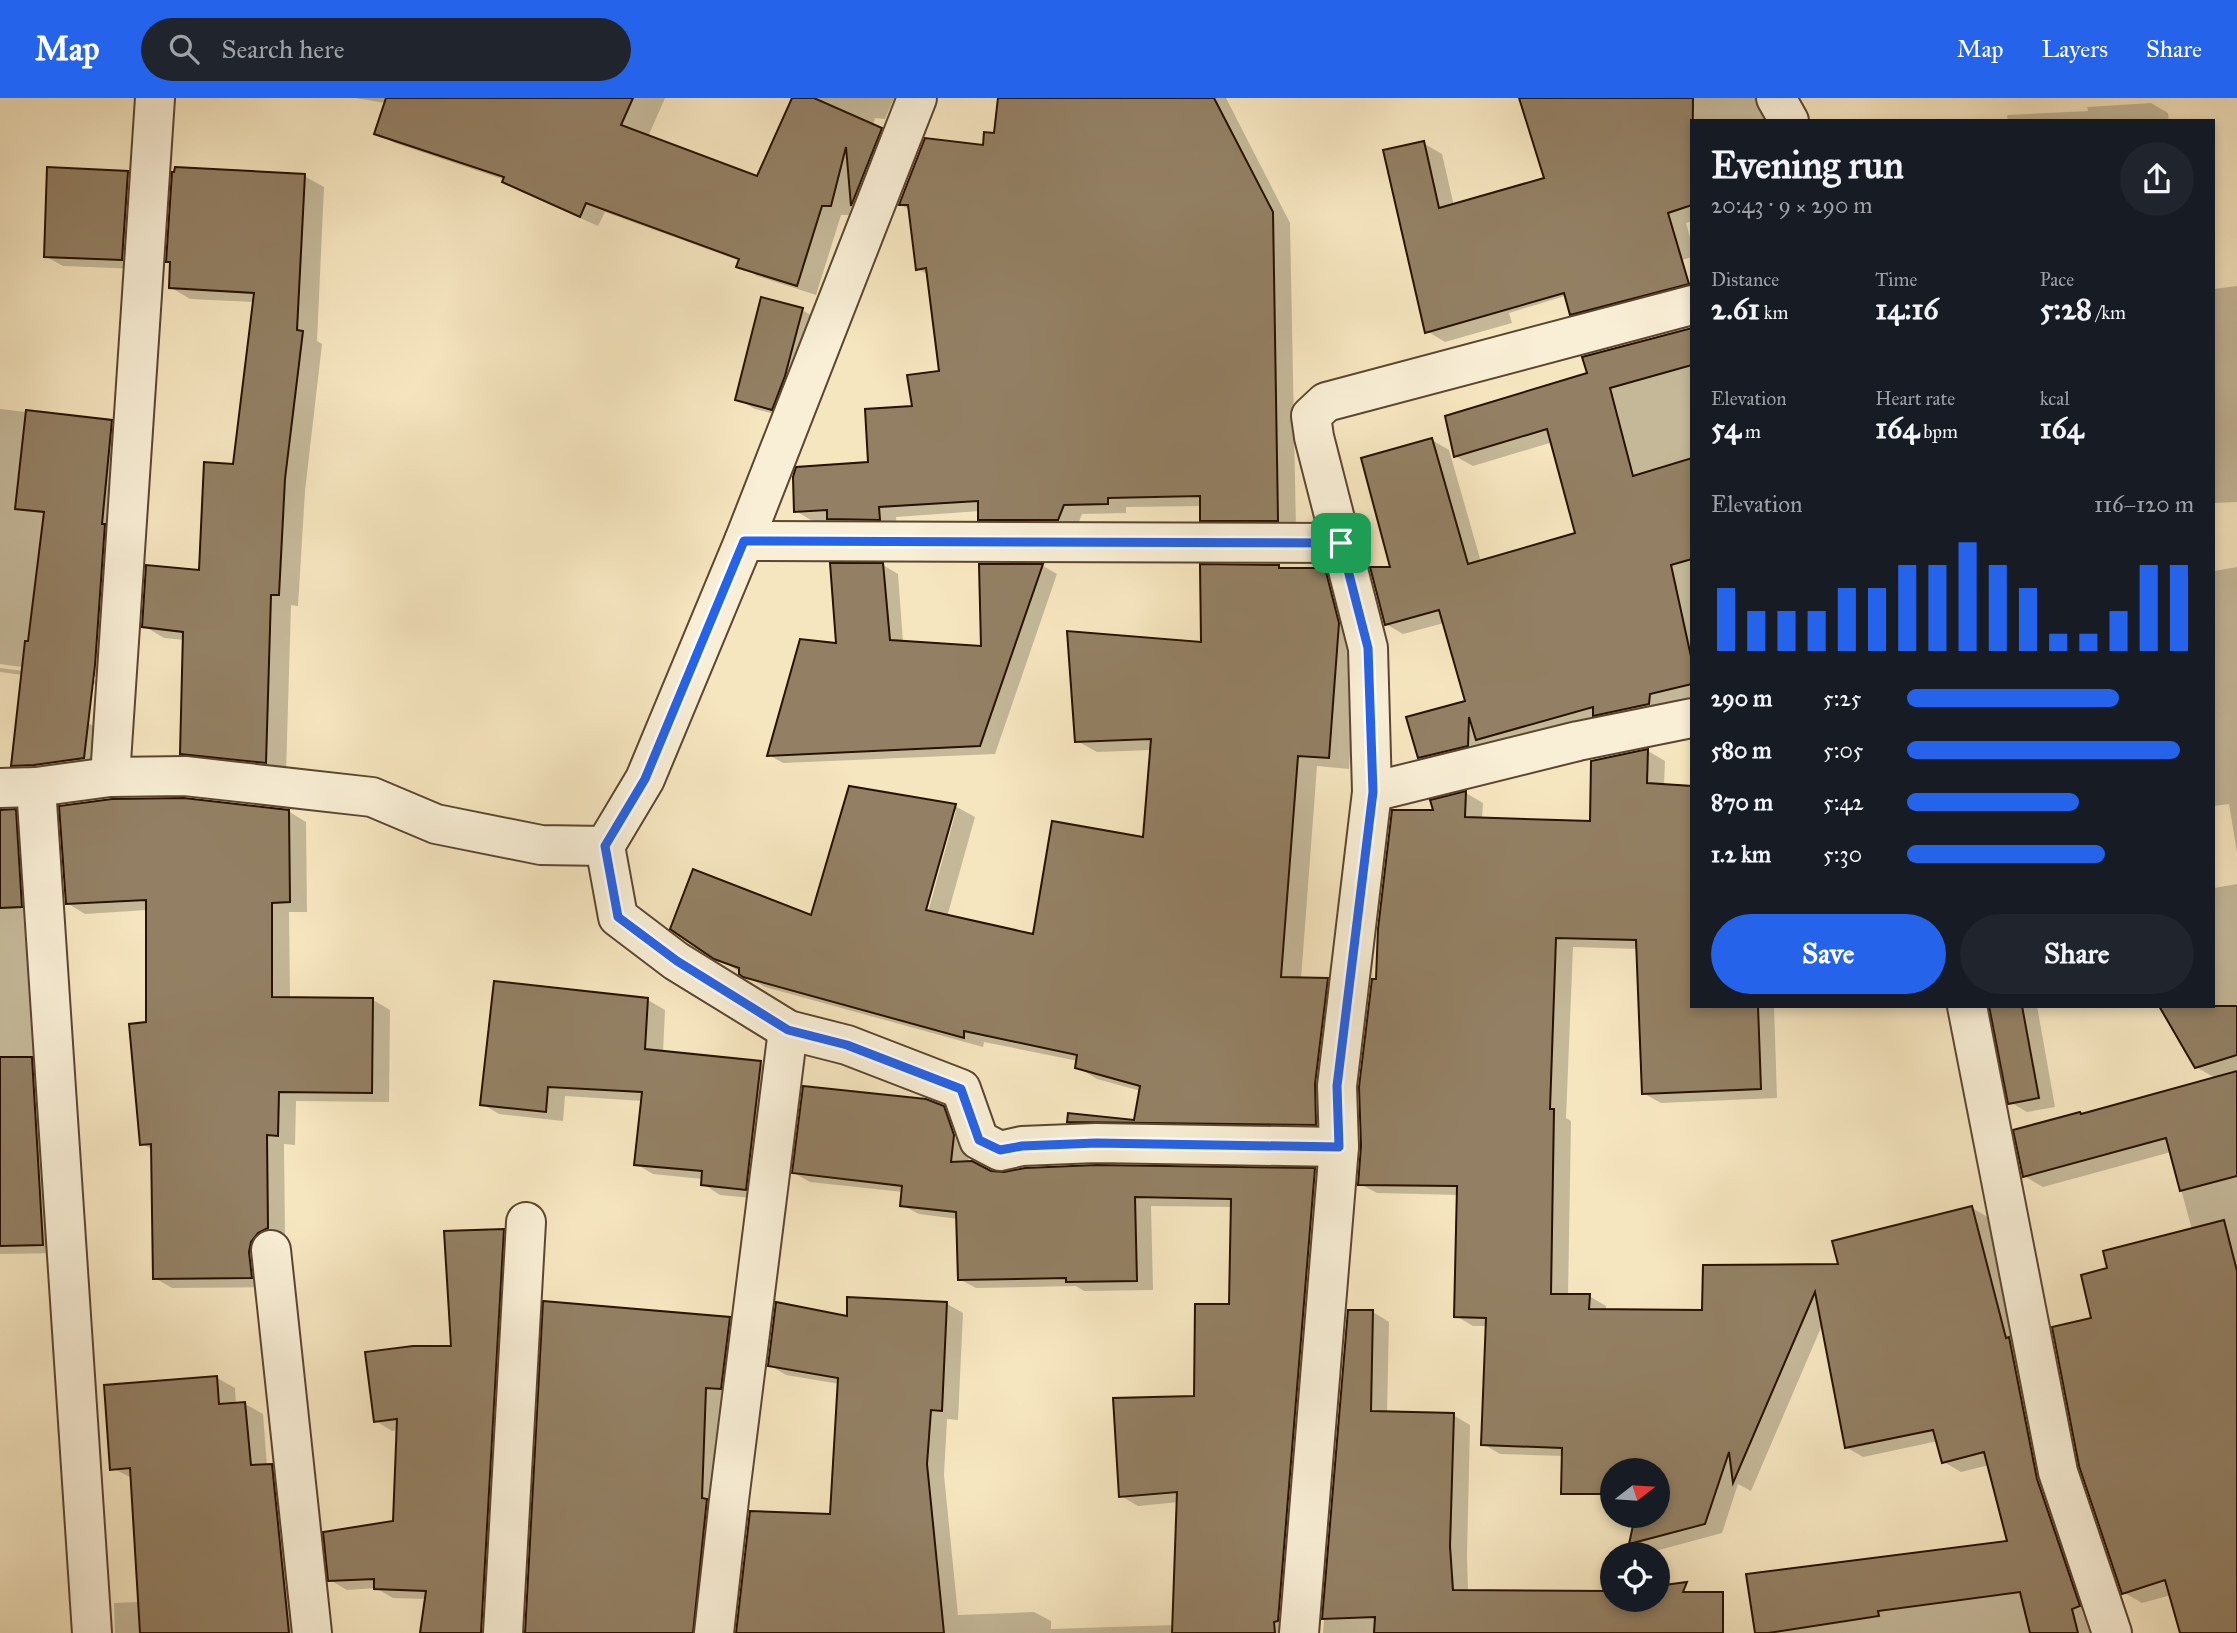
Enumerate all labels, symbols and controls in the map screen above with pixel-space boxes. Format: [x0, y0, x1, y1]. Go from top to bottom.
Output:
search box [141, 18, 631, 81]
text: Map [35, 29, 99, 69]
icon: search [165, 30, 203, 68]
text: Search here [221, 33, 345, 65]
text: Map [1957, 34, 2004, 64]
text: Layers [2042, 34, 2108, 64]
text: Share [2146, 34, 2202, 64]
text: Evening run [1711, 142, 1904, 188]
button: share [2120, 142, 2194, 216]
text: 20:43 · 9 × 290 m [1711, 191, 1873, 219]
text: Distance [1711, 268, 1779, 291]
text: Time [1875, 268, 1917, 291]
text: Pace [2040, 268, 2074, 291]
text: 2.61 [1711, 291, 1760, 327]
text: 14:16 [1875, 291, 1939, 327]
text: 5:28 [2040, 291, 2092, 327]
text: km [1760, 301, 1789, 324]
text: /km [2092, 301, 2126, 324]
text: Elevation [1711, 387, 1786, 410]
text: Heart rate [1875, 387, 1955, 410]
text: kcal [2040, 387, 2070, 410]
text: 54 [1711, 410, 1741, 446]
text: 164 [1875, 410, 1919, 446]
text: 164 [2040, 410, 2084, 446]
text: m [1741, 420, 1761, 443]
text: bpm [1919, 420, 1958, 443]
text: Elevation [1711, 490, 1802, 518]
text: 116–120 m [2094, 490, 2194, 518]
pin [1311, 513, 1371, 573]
icon: arrive [1322, 524, 1360, 562]
text: 290 m [1711, 684, 1772, 712]
text: 5:25 [1823, 684, 1861, 712]
text: 580 m [1711, 736, 1772, 764]
text: 5:05 [1823, 736, 1864, 764]
text: 870 m [1711, 788, 1773, 816]
text: 5:42 [1823, 788, 1864, 816]
text: 1.2 km [1711, 840, 1771, 868]
text: 5:30 [1823, 840, 1862, 868]
button: Save [1711, 914, 1946, 994]
button: Share [1960, 914, 2194, 994]
north arrow [1600, 1458, 1670, 1528]
map controls [1600, 1458, 1670, 1612]
button: locate [1600, 1542, 1670, 1612]

